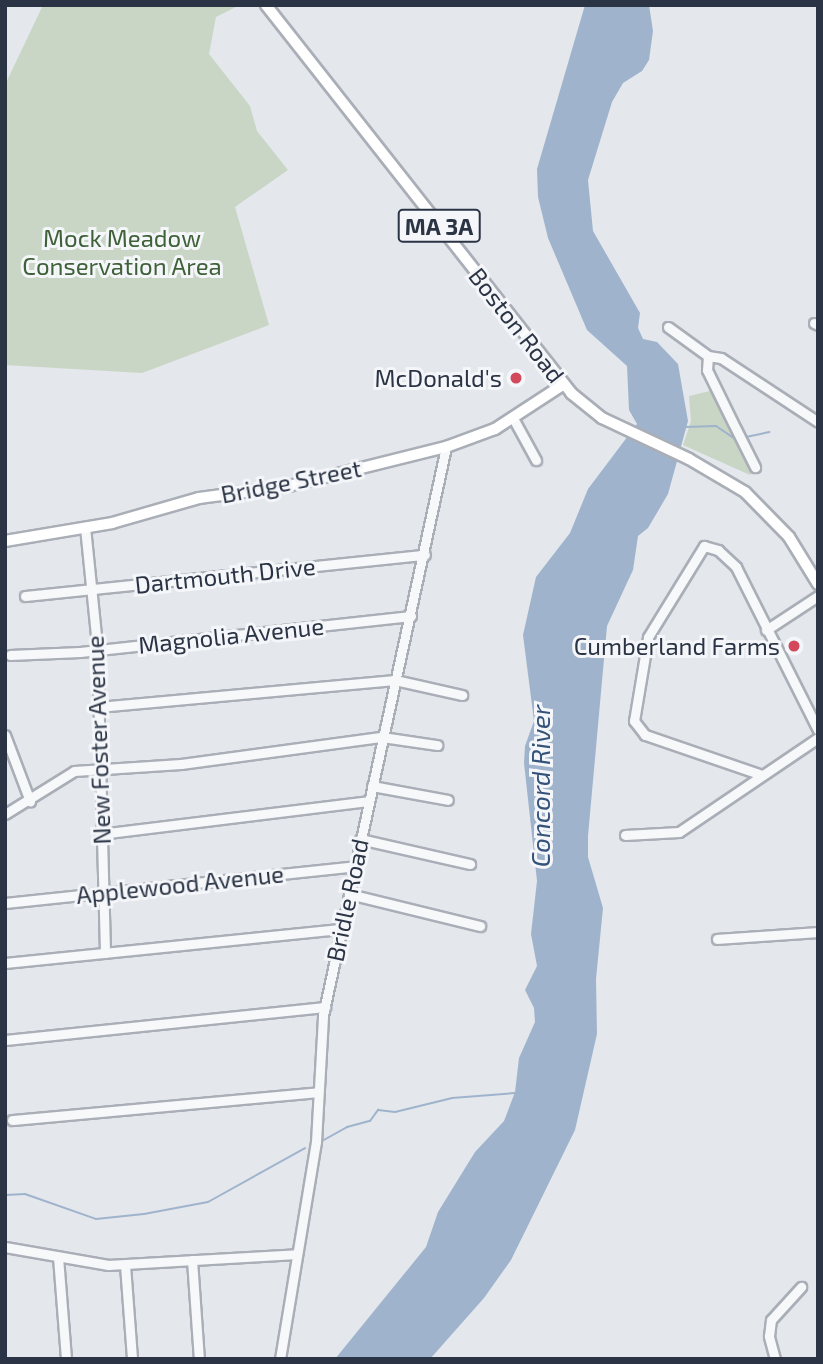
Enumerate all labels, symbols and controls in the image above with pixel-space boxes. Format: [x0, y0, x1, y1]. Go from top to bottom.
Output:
road number: MA 3A [397, 206, 481, 246]
park label: Mock Meadow Conservation Area [22, 224, 222, 280]
street label: Boston Road [463, 262, 571, 388]
place label: McDonald's [374, 364, 502, 392]
marker: McDonald's [508, 370, 524, 386]
street label: Bridge Street [218, 453, 364, 509]
street label: Dartmouth Drive [133, 551, 317, 599]
street label: Magnolia Avenue [136, 611, 326, 659]
place label: Cumberland Farms [574, 632, 780, 660]
street label: New Foster Avenue [80, 634, 116, 846]
marker: Cumberland Farms [786, 638, 802, 654]
water label: Concord River [524, 705, 556, 867]
street label: Bridle Road [320, 836, 374, 964]
street label: Applewood Avenue [74, 859, 286, 909]

